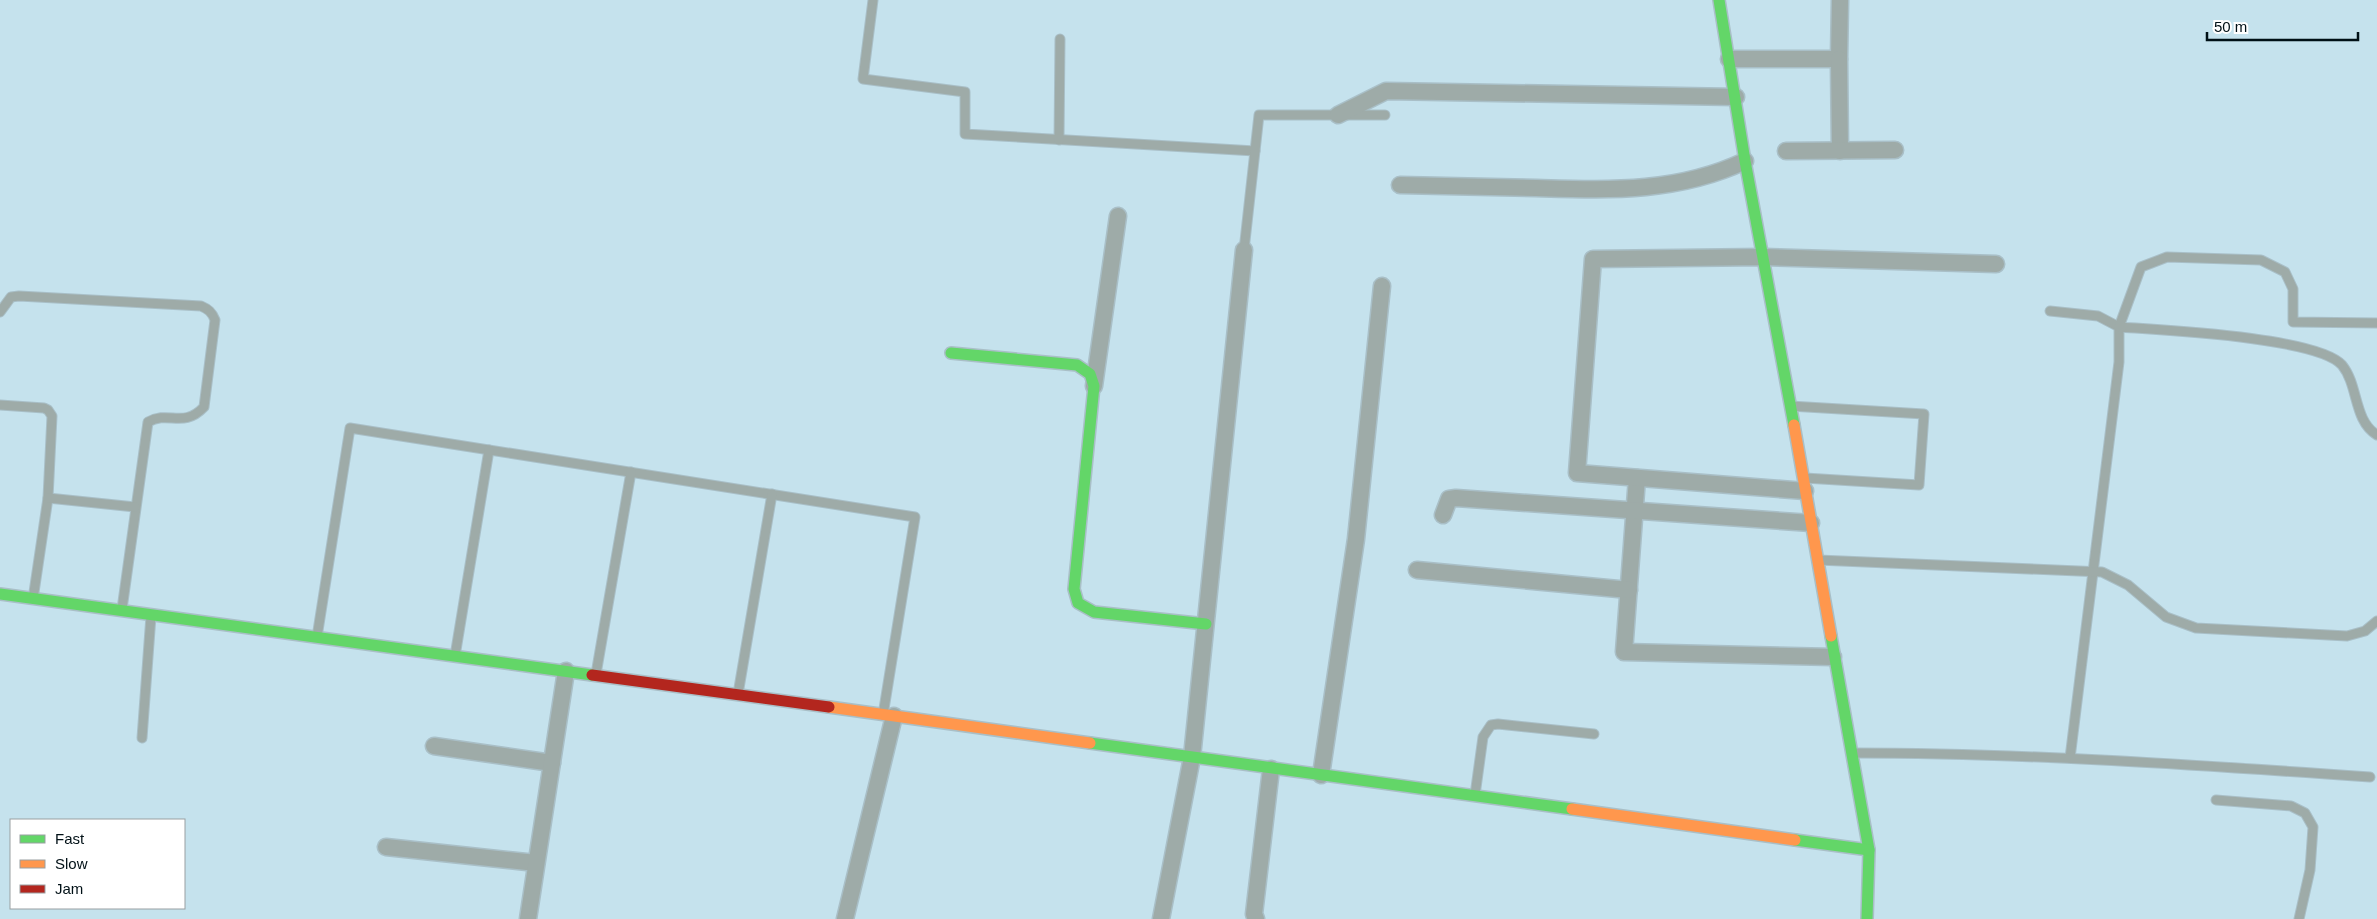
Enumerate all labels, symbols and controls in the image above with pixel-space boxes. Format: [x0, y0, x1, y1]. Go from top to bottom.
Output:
scale bar [2207, 10, 2358, 42]
text: 50 m [2214, 18, 2247, 35]
legend [10, 819, 185, 909]
text: Fast [55, 830, 85, 847]
text: Slow [55, 855, 88, 872]
text: Jam [55, 880, 83, 897]

